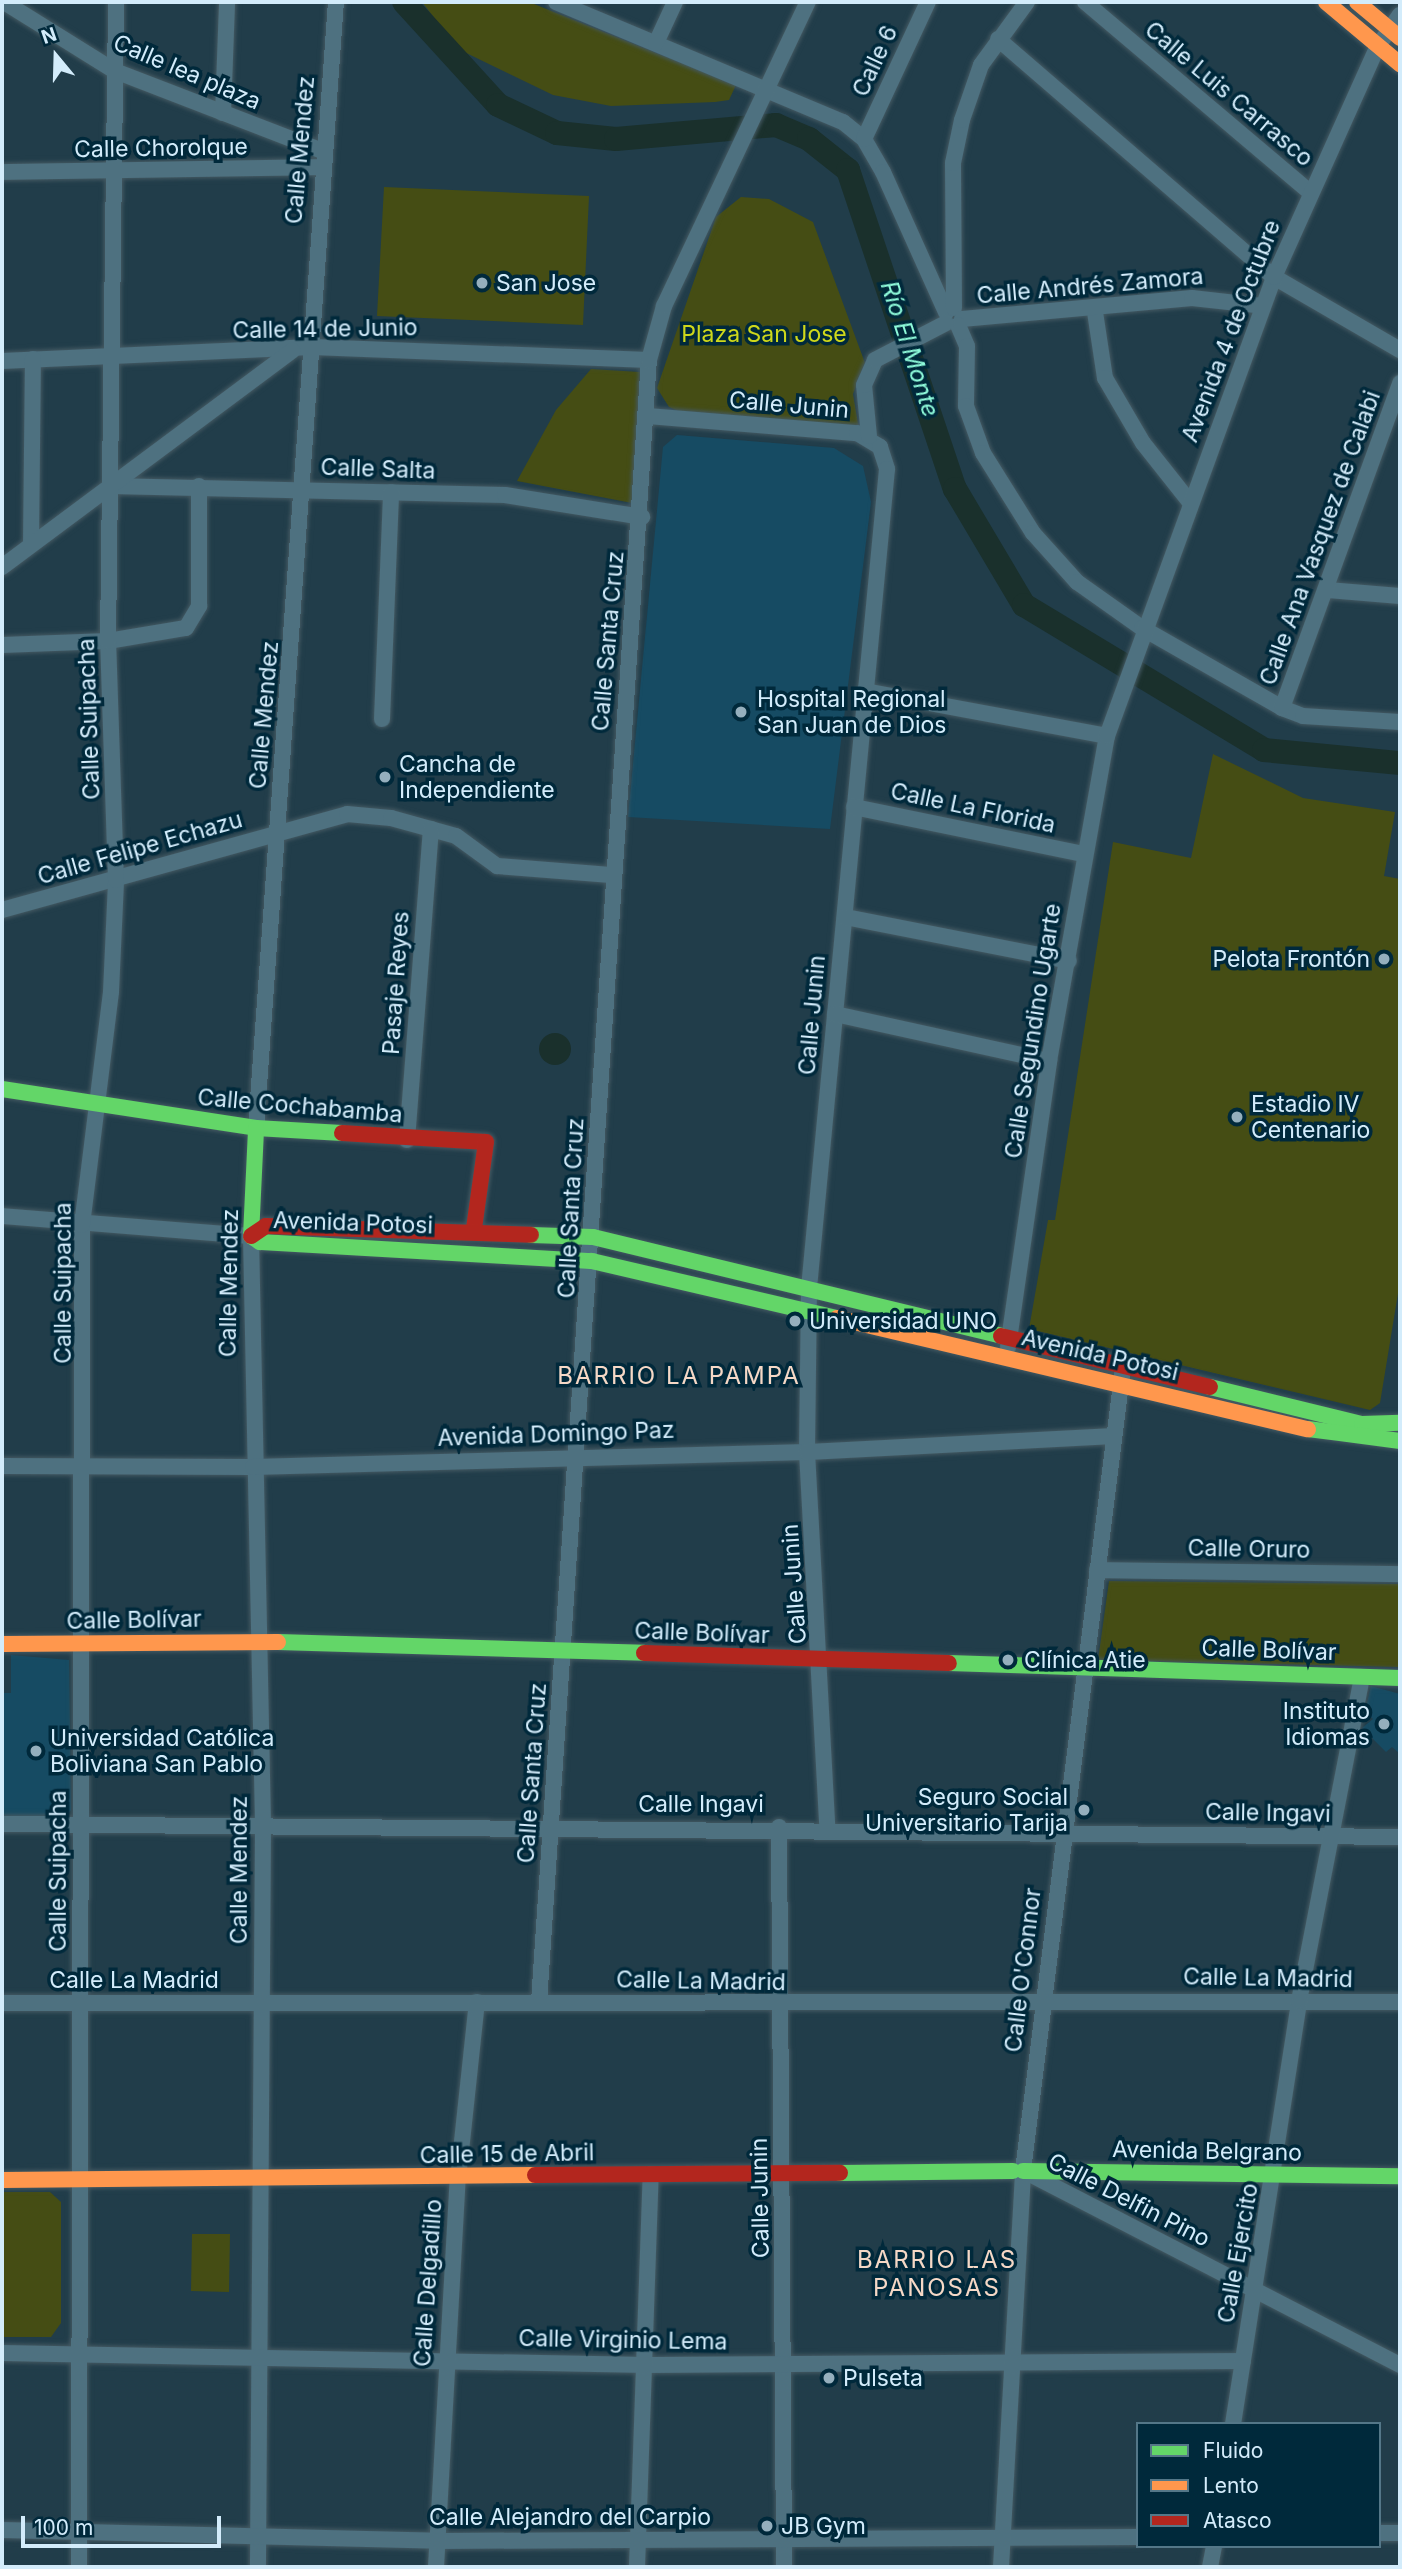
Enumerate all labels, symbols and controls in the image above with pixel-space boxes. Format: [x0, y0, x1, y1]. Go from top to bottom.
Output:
street label: Calle Luis Carrasco [1139, 16, 1319, 172]
north arrow [21, 21, 91, 91]
street label: Calle 6 [847, 21, 903, 101]
text: N [38, 22, 60, 49]
street label: Calle lea plaza [109, 29, 265, 115]
street label: Calle Mendez [280, 75, 320, 225]
street label: Calle Chorolque [74, 133, 248, 163]
street label: Avenida 4 de Octubre [1176, 216, 1286, 446]
street label: Calle Andrés Zamora [975, 262, 1205, 310]
place label: San Jose [496, 269, 596, 297]
marker: San Jose [474, 275, 490, 291]
water label: Río El Monte [874, 277, 946, 421]
street label: Calle 14 de Junio [232, 314, 418, 344]
park label: Plaza San Jose [681, 320, 847, 348]
street label: Calle Junin [728, 386, 850, 424]
street label: Calle Ana Vasquez de Calabi [1254, 387, 1386, 689]
street label: Calle Salta [320, 453, 436, 485]
street label: Calle Santa Cruz [586, 550, 630, 732]
street label: Calle Suipacha [72, 638, 106, 800]
street label: Calle Mendez [244, 640, 284, 790]
place label: Hospital Regional San Juan de Dios [757, 685, 946, 739]
marker: Hospital Regional San Juan de Dios [731, 702, 751, 722]
place label: Cancha de Independiente [399, 750, 555, 804]
marker: Cancha de Independiente [377, 769, 393, 785]
street label: Calle La Florida [888, 777, 1058, 839]
street label: Calle Felipe Echazu [34, 806, 246, 890]
street label: Calle Segundino Ugarte [999, 902, 1067, 1160]
street label: Pasaje Reyes [377, 910, 415, 1056]
place label: Pelota Frontón [1212, 945, 1370, 973]
marker: Pelota Frontón [1376, 951, 1392, 967]
street label: Calle Junin [793, 954, 831, 1076]
street label: Calle Cochabamba [196, 1083, 404, 1129]
place label: Estadio IV Centenario [1251, 1090, 1370, 1144]
marker: Estadio IV Centenario [1229, 1109, 1245, 1125]
street label: Calle Santa Cruz [552, 1117, 590, 1299]
street label: Calle Suipacha [49, 1202, 77, 1364]
street label: Avenida Potosi [273, 1206, 433, 1240]
street label: Calle Mendez [214, 1209, 244, 1357]
place label: Universidad UNO [809, 1307, 997, 1335]
marker: Universidad UNO [787, 1313, 803, 1329]
street label: Avenida Potosi [1019, 1324, 1181, 1386]
district label: BARRIO LA PAMPA [559, 1362, 799, 1390]
street label: Avenida Domingo Paz [437, 1416, 675, 1452]
street label: Calle Junin [776, 1523, 812, 1645]
street label: Calle Oruro [1187, 1534, 1311, 1564]
street label: Calle Bolívar [66, 1605, 202, 1635]
street label: Calle Bolívar [634, 1617, 770, 1649]
street label: Calle Bolívar [1201, 1634, 1337, 1666]
place label: Clínica Atie [1024, 1646, 1146, 1674]
marker: Clínica Atie [998, 1650, 1018, 1670]
street label: Calle Santa Cruz [512, 1682, 552, 1864]
place label: Instituto Idiomas [1283, 1697, 1370, 1751]
marker: Instituto Idiomas [1376, 1716, 1392, 1732]
place label: Universidad Católica Boliviana San Pablo [50, 1724, 274, 1778]
marker: Universidad Católica Boliviana San Pablo [28, 1743, 44, 1759]
place label: Seguro Social Universitario Tarija [865, 1783, 1068, 1837]
street label: Calle Suipacha [44, 1790, 72, 1952]
street label: Calle Ingavi [638, 1790, 764, 1818]
street label: Calle Mendez [225, 1796, 253, 1944]
street label: Calle Ingavi [1205, 1798, 1331, 1828]
marker: Seguro Social Universitario Tarija [1074, 1800, 1094, 1820]
street label: Calle O'Connor [999, 1886, 1047, 2054]
street label: Calle La Madrid [1183, 1963, 1353, 1993]
street label: Calle La Madrid [49, 1966, 219, 1994]
street label: Calle La Madrid [616, 1966, 786, 1996]
street label: Avenida Belgrano [1112, 2136, 1302, 2166]
street label: Calle Junin [745, 2138, 775, 2258]
street label: Calle 15 de Abril [419, 2139, 595, 2169]
street label: Calle Delfin Pino [1043, 2147, 1215, 2253]
street label: Calle Ejercito [1212, 2181, 1264, 2325]
street label: Calle Delgadillo [408, 2198, 448, 2368]
district label: BARRIO LAS PANOSAS [858, 2246, 1016, 2302]
street label: Calle Virginio Lema [518, 2324, 728, 2356]
place label: Pulseta [843, 2364, 923, 2392]
marker: Pulseta [821, 2370, 837, 2386]
legend [1136, 2422, 1381, 2548]
text: Fluido [1203, 2438, 1263, 2463]
text: Lento [1203, 2473, 1259, 2498]
scale bar [24, 2502, 224, 2546]
street label: Calle Alejandro del Carpio [429, 2503, 711, 2531]
text: Atasco [1203, 2508, 1272, 2533]
place label: JB Gym [781, 2512, 866, 2540]
text: 100 m [34, 2515, 93, 2540]
marker: JB Gym [759, 2518, 775, 2534]

